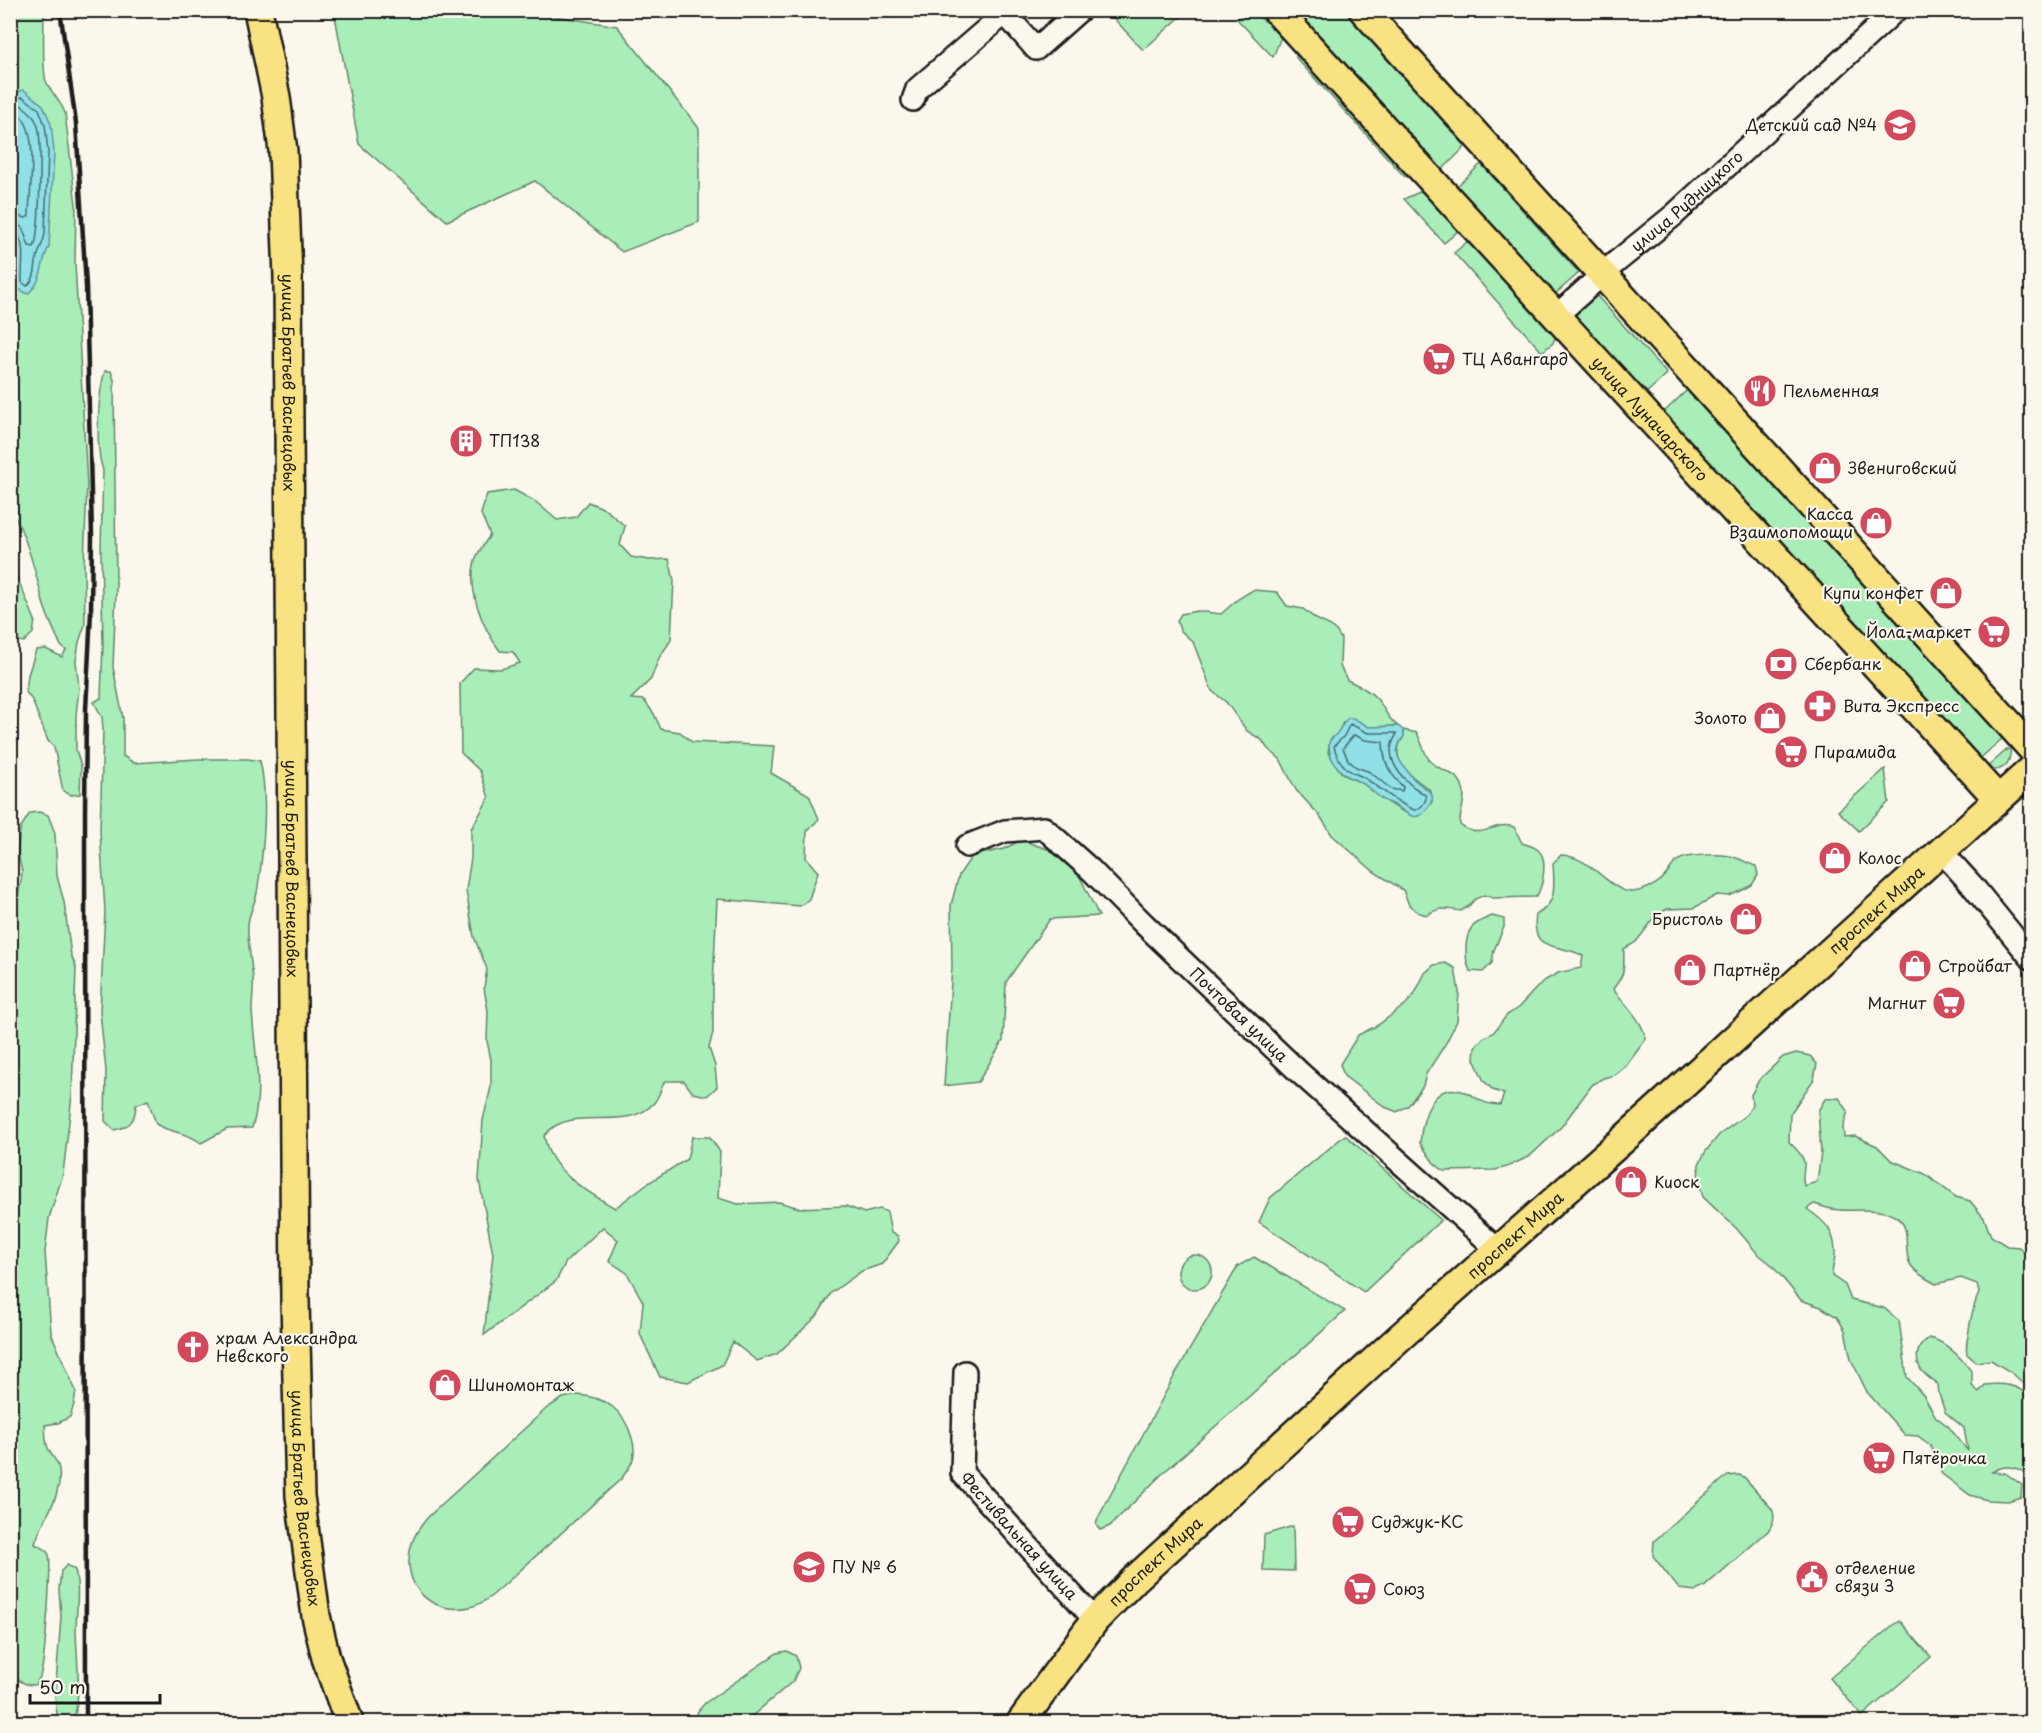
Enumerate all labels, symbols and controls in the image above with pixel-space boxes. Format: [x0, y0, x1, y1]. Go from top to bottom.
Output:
school or university icon: Детский сад №4 [1882, 107, 1918, 143]
place label: Детский сад №4 [1745, 112, 1877, 136]
street label: улица Рудницкого [1625, 144, 1748, 257]
street label: улица Братьев Васнецовых [277, 274, 302, 491]
supermarket icon: ТЦ Авангард [1421, 341, 1457, 377]
place label: ТЦ Авангард [1462, 346, 1568, 370]
street label: улица Луначарского [1587, 350, 1715, 486]
restaurant icon: Пельменная [1742, 373, 1778, 409]
place label: Пельменная [1783, 378, 1879, 402]
building icon: ТП138 [448, 423, 484, 459]
place label: ТП138 [489, 428, 540, 452]
shop icon: Звениговский [1807, 450, 1843, 486]
place label: Звениговский [1848, 455, 1957, 479]
place label: Касса Взаимопомощи [1729, 501, 1853, 543]
shop icon: Касса Взаимопомощи [1858, 505, 1894, 541]
shop icon: Купи конфет [1928, 575, 1964, 611]
place label: Купи конфет [1823, 580, 1923, 604]
supermarket icon: Йола-маркет [1976, 614, 2012, 650]
place label: Йола-маркет [1866, 619, 1971, 643]
bank icon: Сбербанк [1763, 646, 1799, 682]
place label: Сбербанк [1804, 651, 1882, 675]
pharmacy icon: Вита Экспресс [1802, 688, 1838, 724]
place label: Вита Экспресс [1843, 693, 1959, 717]
shop icon: Золото [1752, 700, 1788, 736]
place label: Золото [1695, 705, 1747, 729]
supermarket icon: Пирамида [1773, 734, 1809, 770]
place label: Пирамида [1814, 739, 1896, 763]
street label: улица Братьев Васнецовых [280, 760, 306, 977]
shop icon: Колос [1817, 840, 1853, 876]
place label: Колос [1858, 845, 1901, 869]
street label: проспект Мира [1823, 859, 1929, 959]
shop icon: Бристоль [1728, 901, 1764, 937]
place label: Бристоль [1652, 906, 1723, 930]
shop icon: Стройбат [1897, 948, 1933, 984]
shop icon: Партнёр [1672, 952, 1708, 988]
place label: Стройбат [1938, 953, 2012, 977]
place label: Партнёр [1713, 957, 1780, 981]
street label: Почтовая улица [1185, 961, 1294, 1067]
supermarket icon: Магнит [1931, 985, 1967, 1021]
place label: Магнит [1867, 990, 1927, 1014]
shop icon: Киоск [1613, 1164, 1649, 1200]
place label: Киоск [1654, 1169, 1700, 1193]
street label: проспект Мира [1461, 1185, 1568, 1284]
place label: храм Александра Невского [216, 1325, 357, 1367]
church icon: храм Александра Невского [175, 1329, 211, 1365]
shop icon: Шиномонтаж [427, 1367, 463, 1403]
place label: Шиномонтаж [468, 1372, 574, 1396]
street label: улица Братьев Васнецовых [286, 1389, 328, 1608]
supermarket icon: Пятёрочка [1861, 1440, 1897, 1476]
place label: Пятёрочка [1902, 1445, 1987, 1469]
street label: Фестивальная улица [956, 1466, 1084, 1605]
supermarket icon: Суджук-КС [1330, 1504, 1366, 1540]
place label: Суджук-КС [1371, 1509, 1463, 1533]
street label: проспект Мира [1102, 1510, 1207, 1611]
school or university icon: ПУ № 6 [791, 1549, 827, 1585]
place label: ПУ № 6 [832, 1554, 897, 1578]
place label: отделение связи 3 [1835, 1555, 1916, 1597]
public building icon: отделение связи 3 [1794, 1559, 1830, 1595]
supermarket icon: Союз [1342, 1571, 1378, 1607]
place label: Союз [1383, 1576, 1425, 1600]
scale bar [30, 1667, 160, 1705]
text: 50 m [39, 1673, 86, 1700]

